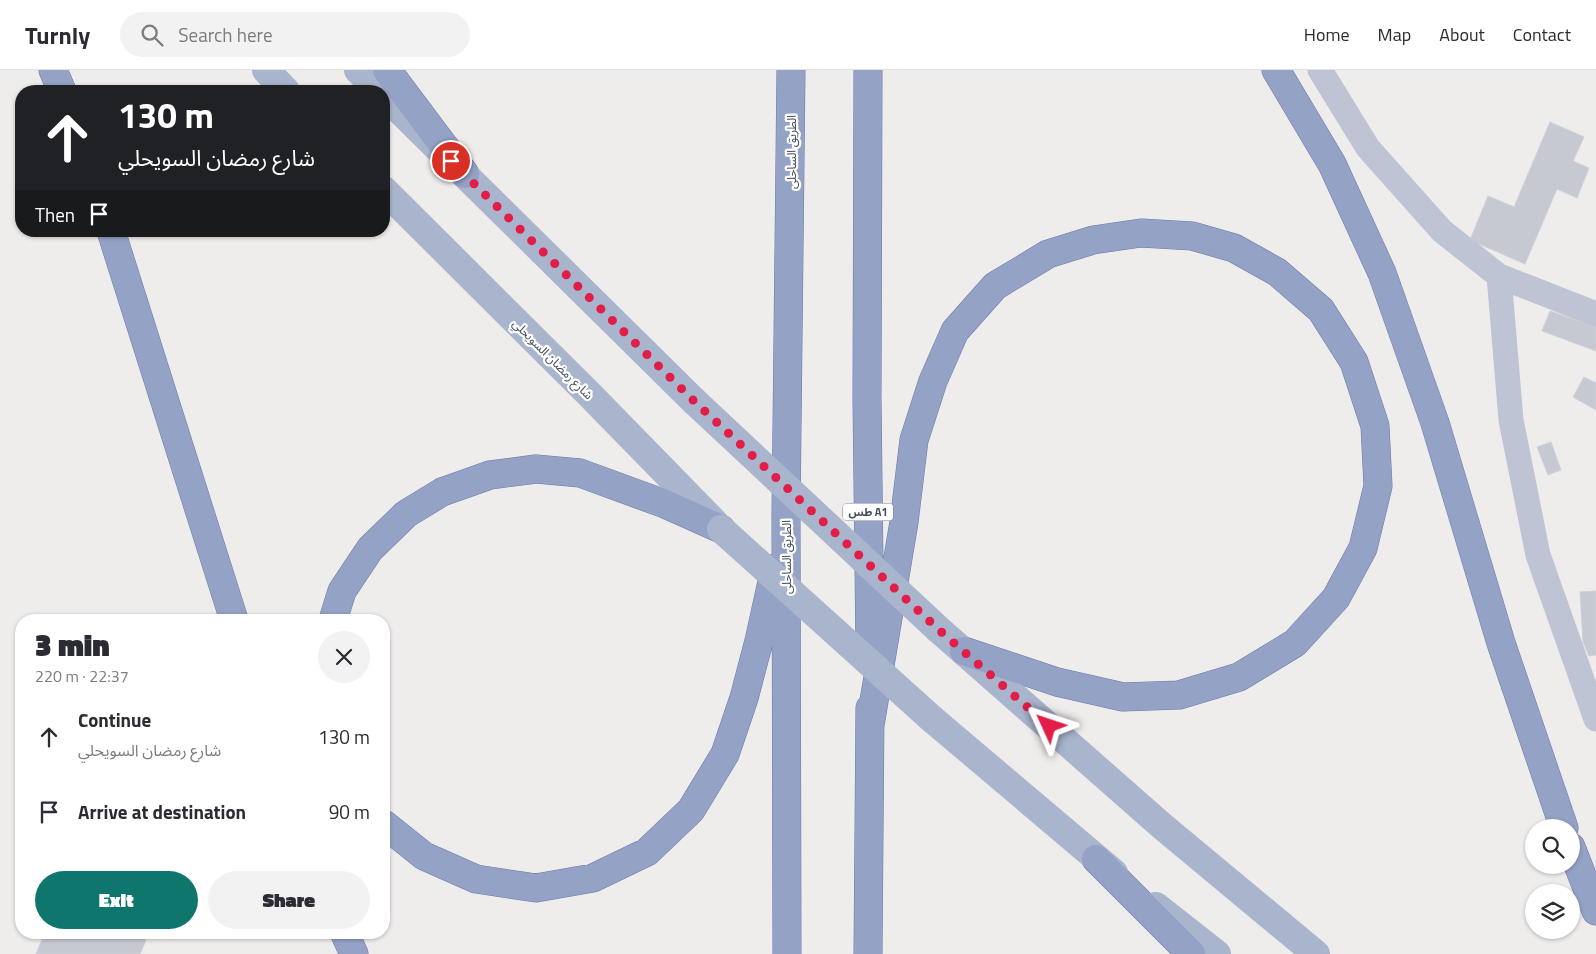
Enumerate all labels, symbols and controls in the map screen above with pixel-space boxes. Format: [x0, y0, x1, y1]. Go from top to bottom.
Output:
search box [120, 12, 470, 57]
text: Turnly [25, 17, 90, 53]
text: Search here [178, 20, 273, 49]
icon: search [138, 21, 166, 49]
text: Home [1304, 21, 1350, 48]
text: Map [1378, 21, 1411, 48]
text: About [1439, 21, 1485, 48]
text: Contact [1513, 21, 1571, 48]
text: 130 m [118, 88, 214, 142]
icon: ahead [35, 105, 100, 170]
street label: الطريق الساحلى [782, 115, 801, 189]
pin [430, 140, 472, 182]
text: شارع رمضان السويحلي [118, 141, 315, 175]
icon: arrive [437, 147, 465, 175]
text: Then [35, 200, 75, 229]
icon: arrive [85, 200, 113, 228]
street label: شارع رمضان السويحلي [508, 314, 598, 404]
road number: طس A1 [843, 504, 893, 521]
street label: الطريق الساحلى [777, 520, 796, 594]
text: 3 min [35, 622, 110, 668]
button: close [318, 631, 370, 683]
text: 220 m · 22:37 [35, 664, 129, 688]
position arrow [1022, 699, 1074, 751]
text: Continue [78, 705, 151, 734]
text: 130 m [318, 722, 370, 751]
icon: ahead [35, 723, 63, 751]
text: شارع رمضان السويحلي [78, 738, 221, 762]
text: Arrive at destination [78, 797, 246, 826]
text: 90 m [329, 797, 370, 826]
icon: arrive [35, 798, 63, 826]
map controls [1525, 819, 1580, 939]
button: search [1525, 819, 1580, 874]
button: Exit [35, 871, 198, 929]
button: Share [208, 871, 370, 929]
button: layers [1525, 884, 1580, 939]

